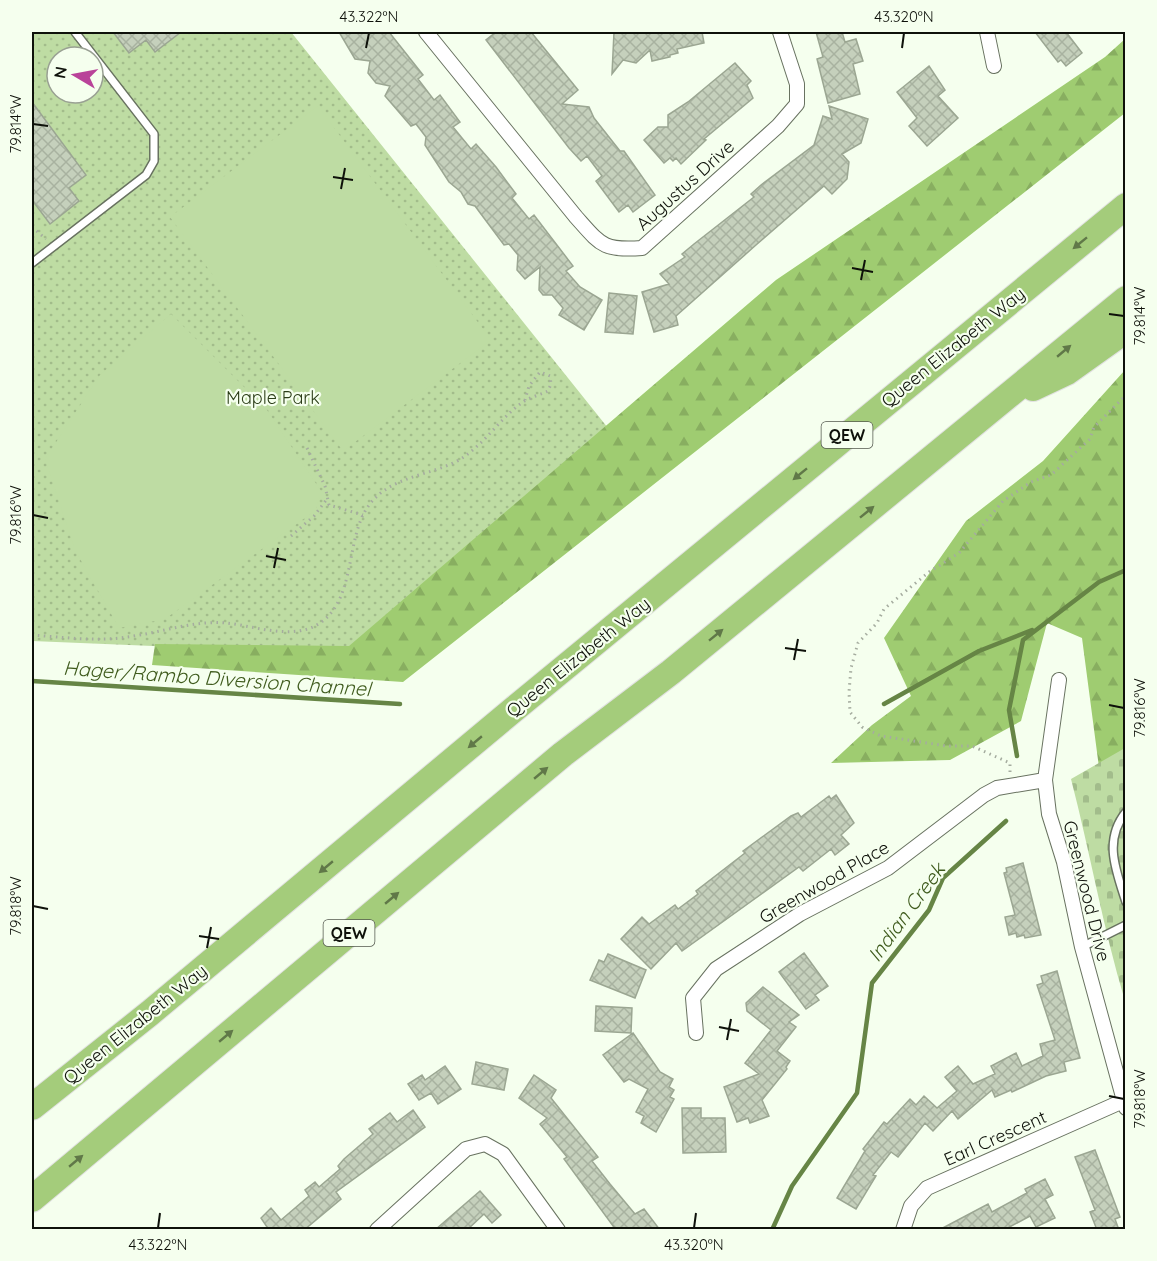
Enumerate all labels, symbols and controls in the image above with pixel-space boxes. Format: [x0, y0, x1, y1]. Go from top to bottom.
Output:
text: 43.322°N [340, 7, 398, 26]
text: 43.320°N [874, 7, 934, 26]
north arrow [45, 45, 105, 105]
text: N [49, 65, 71, 80]
text: 79.814°W [6, 94, 25, 153]
street label: Augustus Drive [631, 135, 739, 235]
one-way arrow [1072, 237, 1088, 250]
street label: Queen Elizabeth Way [876, 282, 1030, 412]
text: 79.814°W [1130, 286, 1149, 345]
one-way arrow [1056, 345, 1071, 357]
park label: Maple Park [226, 386, 320, 409]
road number: QEW [822, 422, 872, 448]
one-way arrow [792, 467, 807, 479]
text: 79.816°W [6, 485, 25, 545]
one-way arrow [860, 506, 875, 519]
street label: Queen Elizabeth Way [501, 592, 655, 722]
one-way arrow [708, 629, 724, 642]
water label: Hager/Rambo Diversion Channel [63, 655, 374, 701]
text: 79.816°W [1130, 678, 1149, 738]
one-way arrow [467, 735, 483, 748]
one-way arrow [533, 767, 548, 780]
street label: Greenwood Drive [1058, 818, 1116, 964]
street label: Greenwood Place [755, 835, 893, 929]
water label: Indian Creek [862, 856, 951, 966]
one-way arrow [318, 860, 334, 873]
text: 79.818°W [6, 876, 25, 936]
one-way arrow [384, 892, 399, 905]
road number: QEW [324, 920, 374, 946]
street label: Queen Elizabeth Way [58, 959, 212, 1089]
one-way arrow [218, 1030, 234, 1043]
text: 79.818°W [1130, 1069, 1149, 1129]
street label: Earl Crescent [940, 1105, 1050, 1171]
one-way arrow [68, 1155, 84, 1168]
text: 43.322°N [129, 1235, 187, 1254]
text: 43.320°N [664, 1235, 724, 1254]

